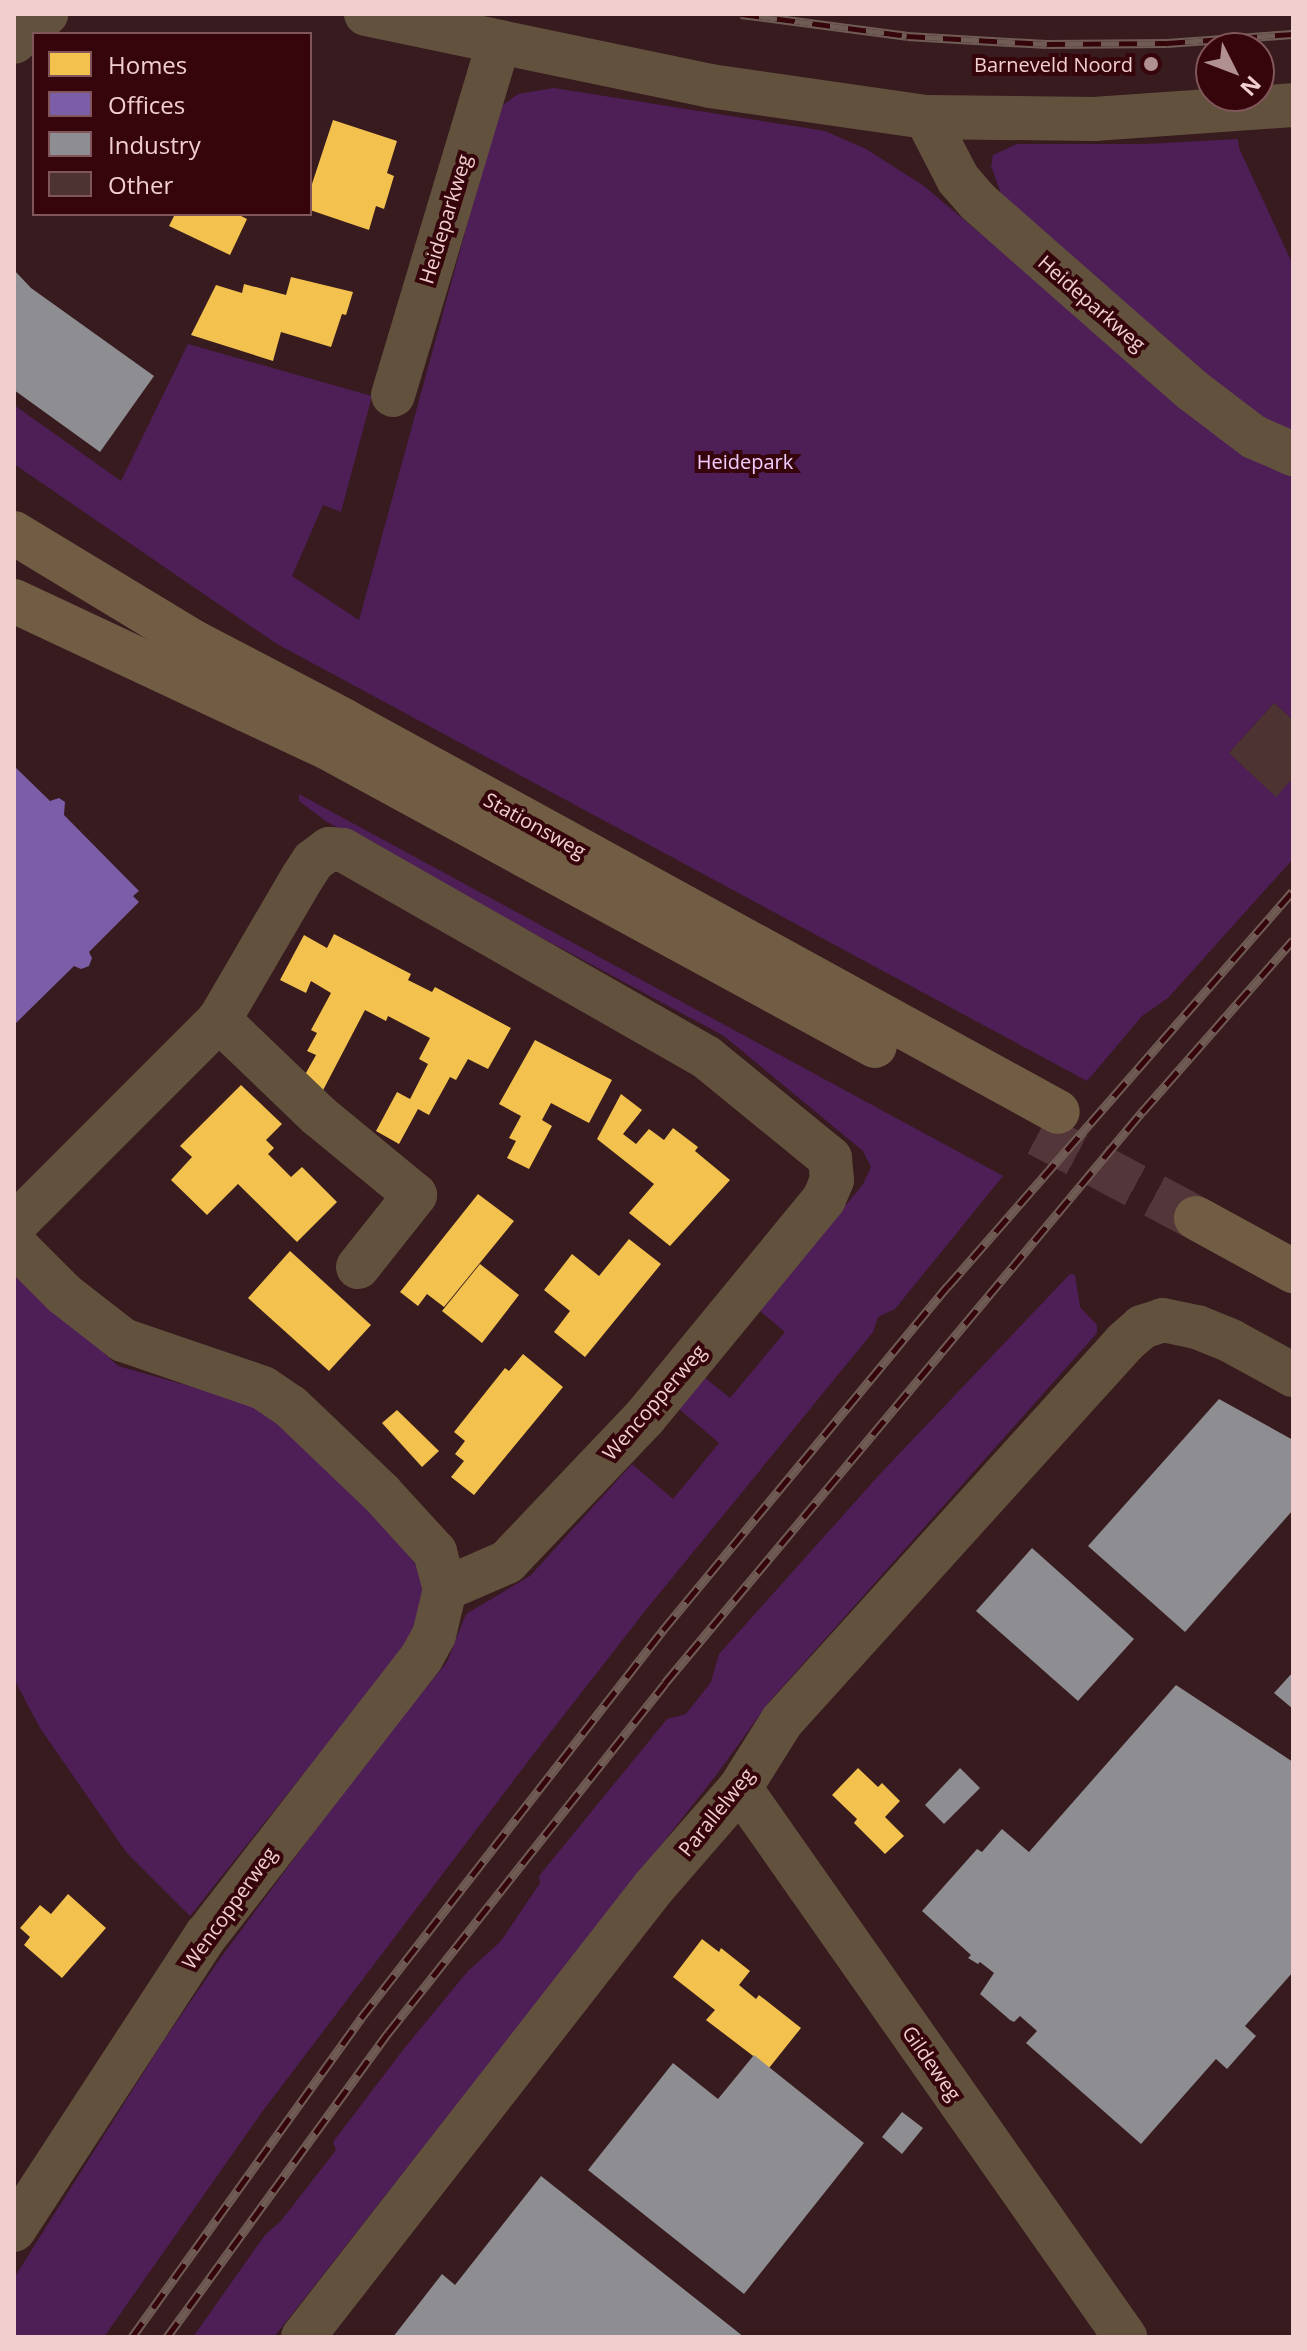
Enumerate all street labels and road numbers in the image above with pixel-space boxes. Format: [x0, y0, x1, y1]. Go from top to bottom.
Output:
street label: Heideparkweg [414, 151, 476, 287]
street label: Heideparkweg [1034, 250, 1150, 356]
street label: Stationsweg [480, 787, 590, 863]
street label: Wencopperweg [597, 1339, 711, 1465]
street label: Parallelweg [673, 1763, 759, 1861]
street label: Wencopperweg [177, 1842, 281, 1974]
street label: Gildeweg [898, 2021, 966, 2105]

